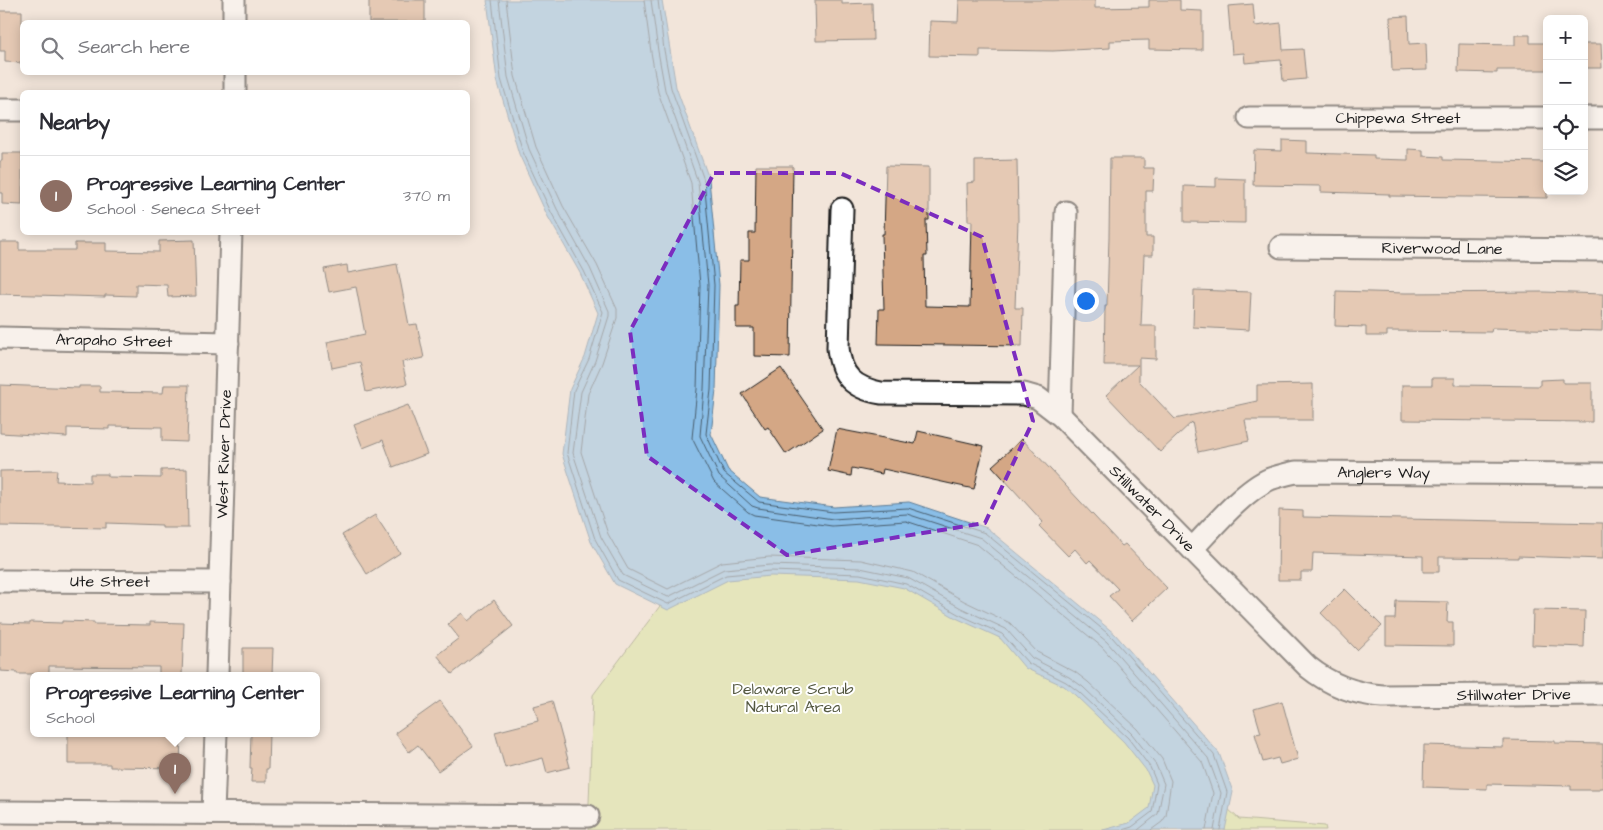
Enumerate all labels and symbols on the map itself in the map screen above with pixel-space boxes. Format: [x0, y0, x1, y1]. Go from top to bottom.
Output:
street label: Chippewa Street [1336, 107, 1461, 129]
street label: Riverwood Lane [1381, 237, 1503, 260]
your location [1073, 288, 1099, 314]
street label: Arapaho Street [55, 328, 173, 353]
street label: West River Drive [211, 389, 237, 519]
street label: Stillwater Drive [1104, 460, 1200, 557]
street label: Anglers Way [1337, 461, 1430, 485]
street label: Ute Street [70, 570, 151, 593]
park label: Delaware Scrub Natural Area [733, 678, 854, 718]
street label: Stillwater Drive [1457, 683, 1571, 706]
pin: 1 [159, 753, 191, 794]

